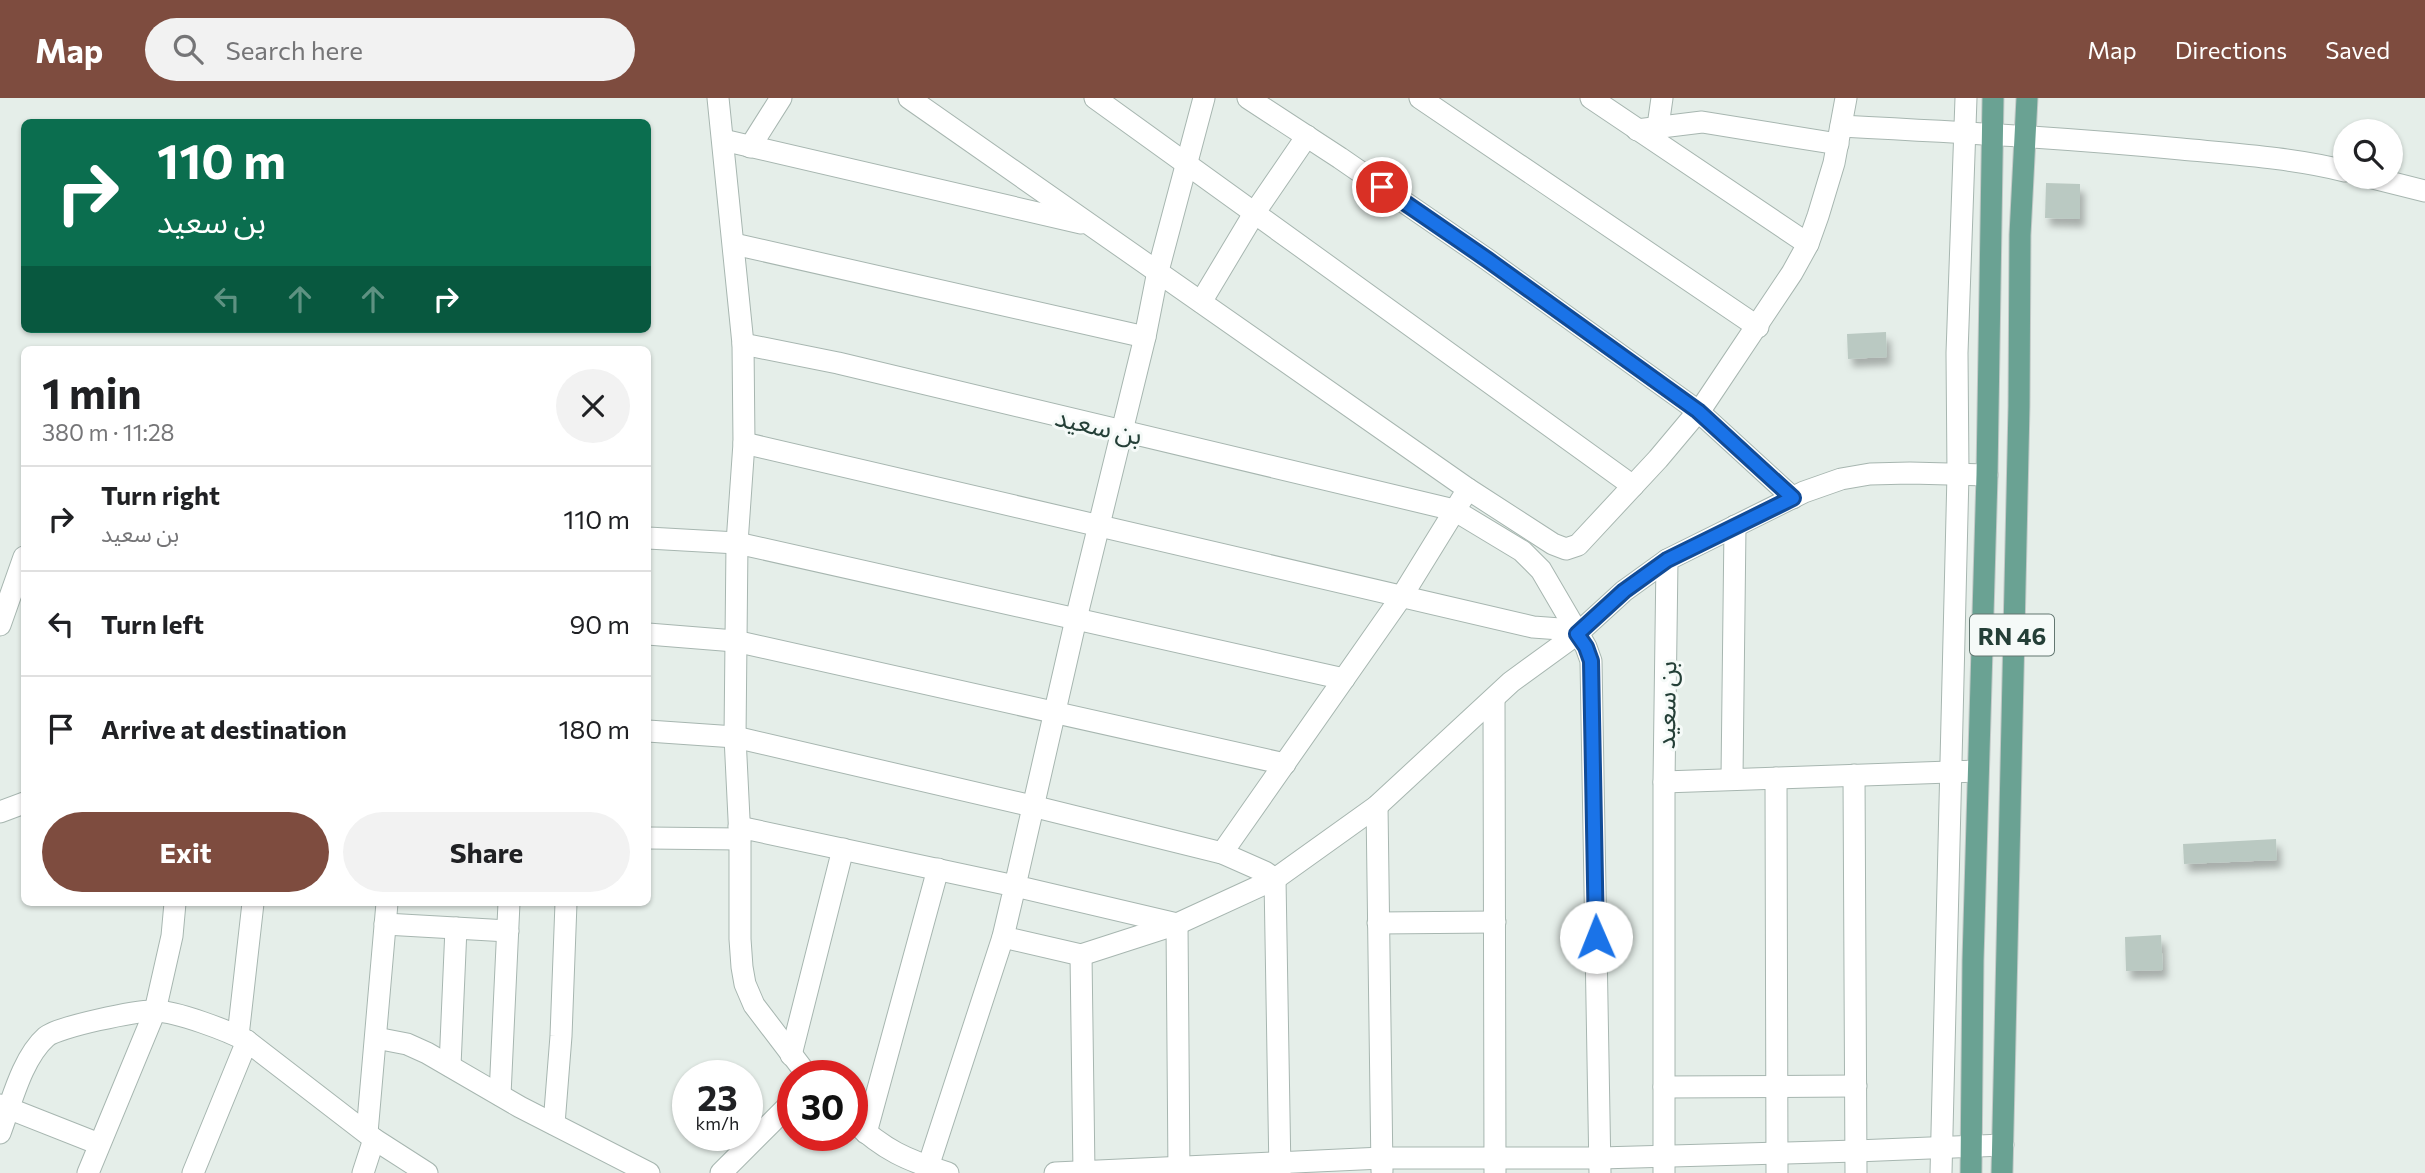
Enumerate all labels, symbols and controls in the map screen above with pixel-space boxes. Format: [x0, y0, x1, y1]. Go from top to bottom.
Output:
search box [145, 18, 635, 81]
text: Map [35, 29, 103, 70]
icon: search [169, 30, 207, 68]
text: Search here [225, 34, 363, 65]
text: Map [2087, 35, 2137, 64]
text: Directions [2175, 35, 2287, 64]
text: Saved [2325, 35, 2390, 64]
map controls [2333, 119, 2403, 189]
button: search [2333, 119, 2403, 189]
text: 110 m [157, 129, 286, 189]
icon: right [42, 147, 133, 238]
pin [1352, 157, 1412, 217]
icon: arrive [1363, 168, 1401, 206]
text: بن سعيد [157, 200, 266, 240]
icon: left [208, 280, 246, 318]
icon: ahead [281, 280, 319, 318]
icon: ahead [354, 280, 392, 318]
icon: right [427, 280, 465, 318]
text: 1 min [42, 366, 142, 418]
button: close [556, 369, 630, 443]
street label: بن سعيد [1052, 400, 1146, 451]
text: 380 m · 11:28 [42, 418, 175, 446]
text: Turn right [101, 479, 220, 510]
icon: right [42, 500, 80, 538]
text: 110 m [563, 503, 630, 534]
text: بن سعيد [101, 519, 179, 547]
icon: left [42, 605, 80, 643]
text: Turn left [101, 608, 204, 639]
text: 90 m [570, 608, 630, 639]
road number: RN 46 [1970, 614, 2054, 656]
street label: بن سعيد [1649, 661, 1682, 749]
icon: arrive [42, 710, 80, 748]
text: Arrive at destination [101, 713, 347, 744]
text: 180 m [558, 713, 630, 744]
button: Exit [42, 812, 329, 892]
button: Share [343, 812, 630, 892]
position arrow [1559, 900, 1633, 974]
speed limit sign: 30 [777, 1060, 868, 1151]
text: 23 [697, 1075, 738, 1118]
text: km/h [696, 1112, 739, 1134]

